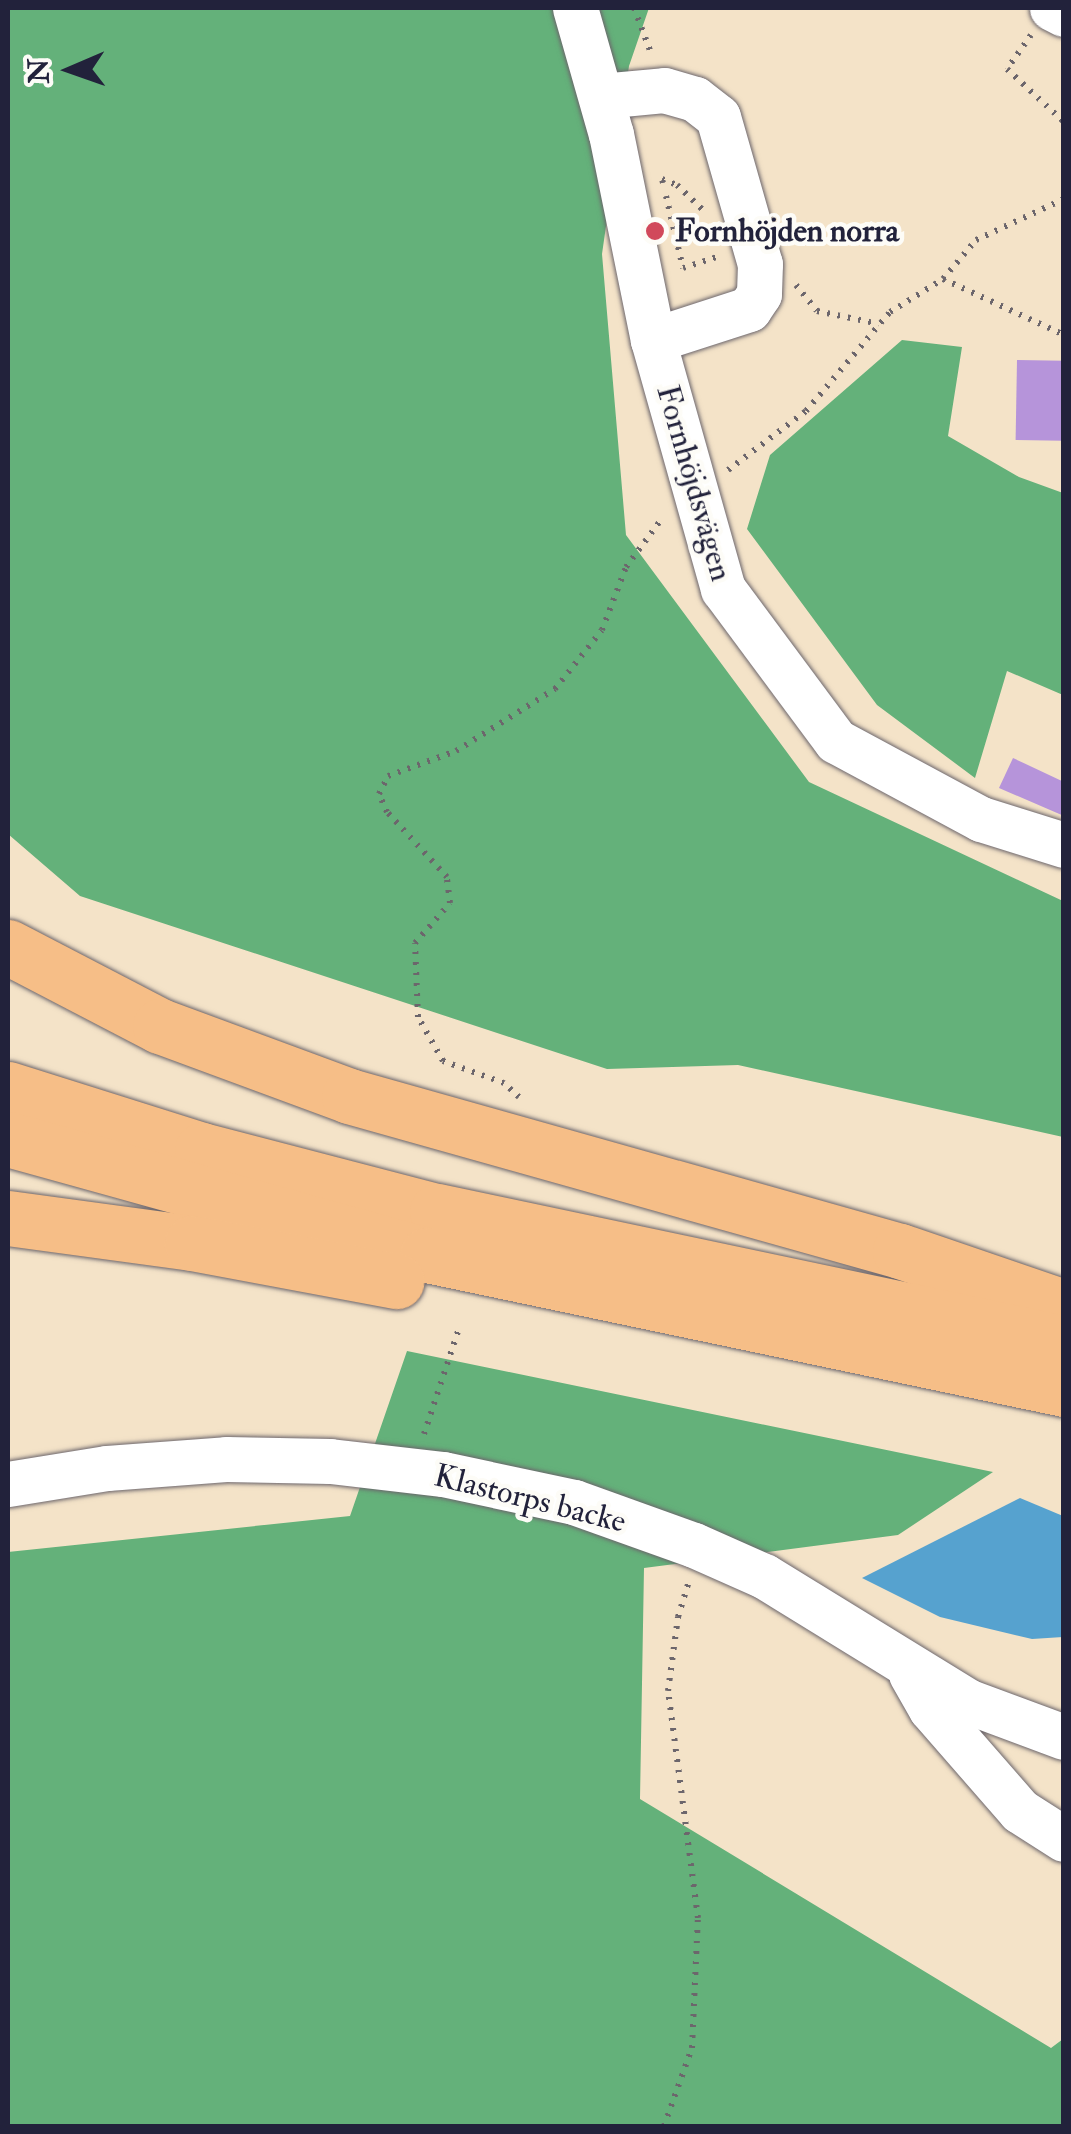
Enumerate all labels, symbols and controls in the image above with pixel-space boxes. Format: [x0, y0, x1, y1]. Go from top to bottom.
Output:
north arrow [20, 20, 120, 120]
text: N [22, 58, 57, 84]
place label: Fornhöjden norra [675, 212, 899, 250]
marker: Fornhöjden norra [644, 220, 666, 242]
street label: Fornhöjdsvägen [648, 381, 740, 585]
street label: Klastorps backe [430, 1457, 630, 1541]

